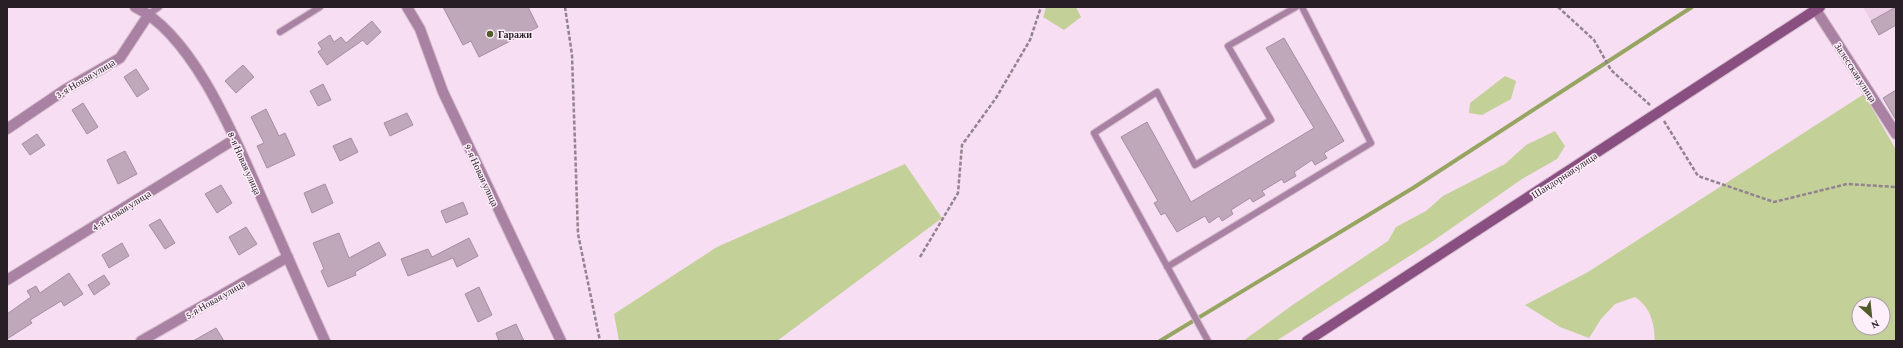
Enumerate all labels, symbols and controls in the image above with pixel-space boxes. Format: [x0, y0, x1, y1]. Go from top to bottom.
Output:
marker: Гаражи [485, 29, 495, 39]
place label: Гаражи [498, 29, 532, 40]
street label: Залесская улица [1832, 41, 1879, 104]
street label: 3-я Новая улица [54, 56, 117, 100]
street label: 8-я Новая улица [226, 130, 264, 197]
street label: 9-я Новая улица [462, 142, 501, 209]
street label: Шандорная улица [1529, 150, 1600, 201]
street label: 4-я Новая улица [90, 188, 153, 233]
street label: 5-я Новая улица [183, 278, 248, 321]
north arrow [1851, 296, 1891, 336]
text: N [1869, 318, 1882, 332]

